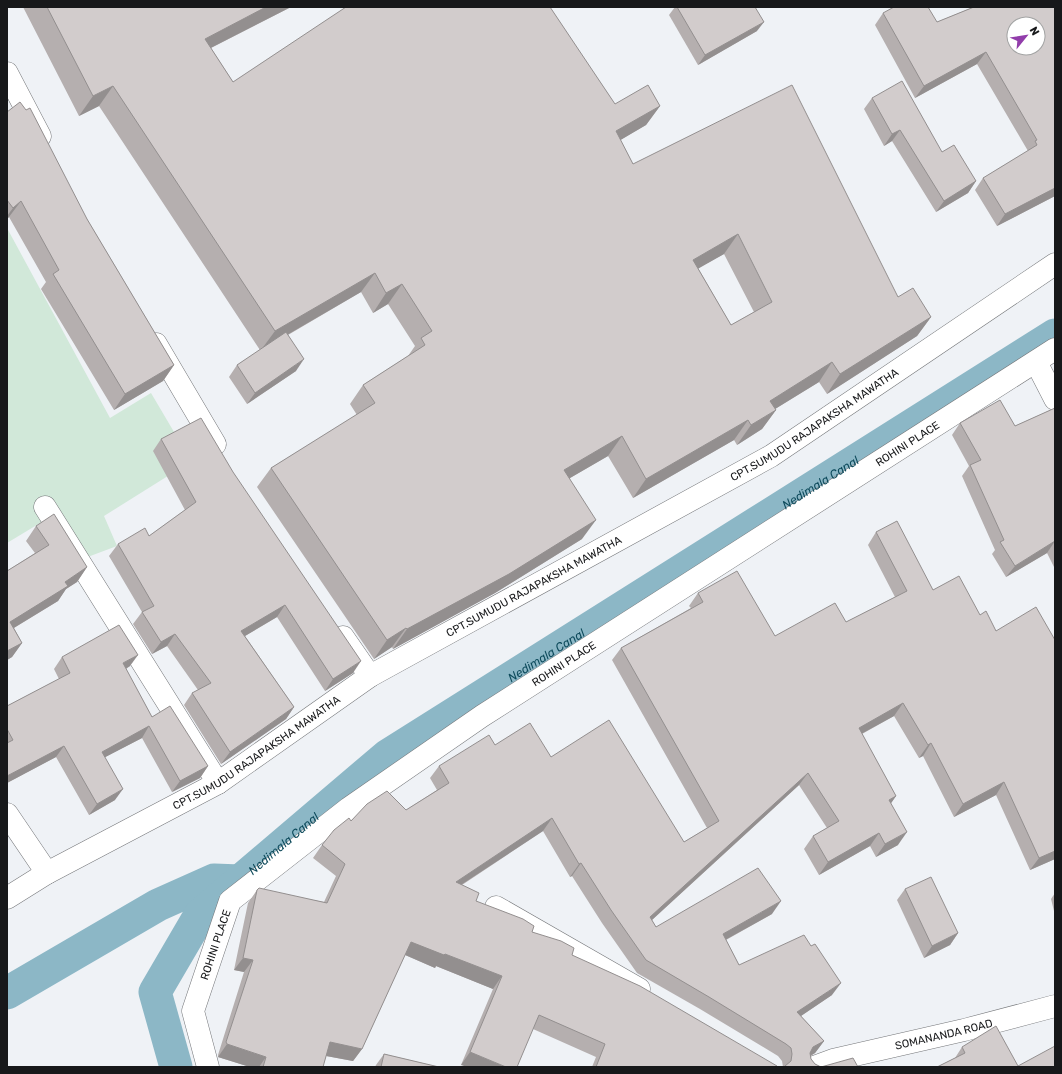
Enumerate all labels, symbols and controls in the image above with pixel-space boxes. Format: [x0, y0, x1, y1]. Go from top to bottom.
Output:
north arrow [1006, 16, 1046, 56]
text: N [1027, 25, 1042, 38]
street label: CPT.SUMUDU RAJAPAKSHA MAWATHA [728, 365, 902, 484]
street label: ROHINI PLACE [873, 418, 942, 469]
water label: Nedimala Canal [780, 453, 862, 512]
street label: CPT.SUMUDU RAJAPAKSHA MAWATHA [444, 533, 624, 640]
water label: Nedimala Canal [505, 626, 588, 685]
street label: ROHINI PLACE [530, 639, 599, 689]
street label: CPT.SUMUDU RAJAPAKSHA MAWATHA [171, 693, 343, 813]
water label: Nedimala Canal [246, 809, 323, 878]
street label: ROHINI PLACE [198, 908, 234, 982]
street label: SOMANANDA ROAD [894, 1017, 994, 1053]

